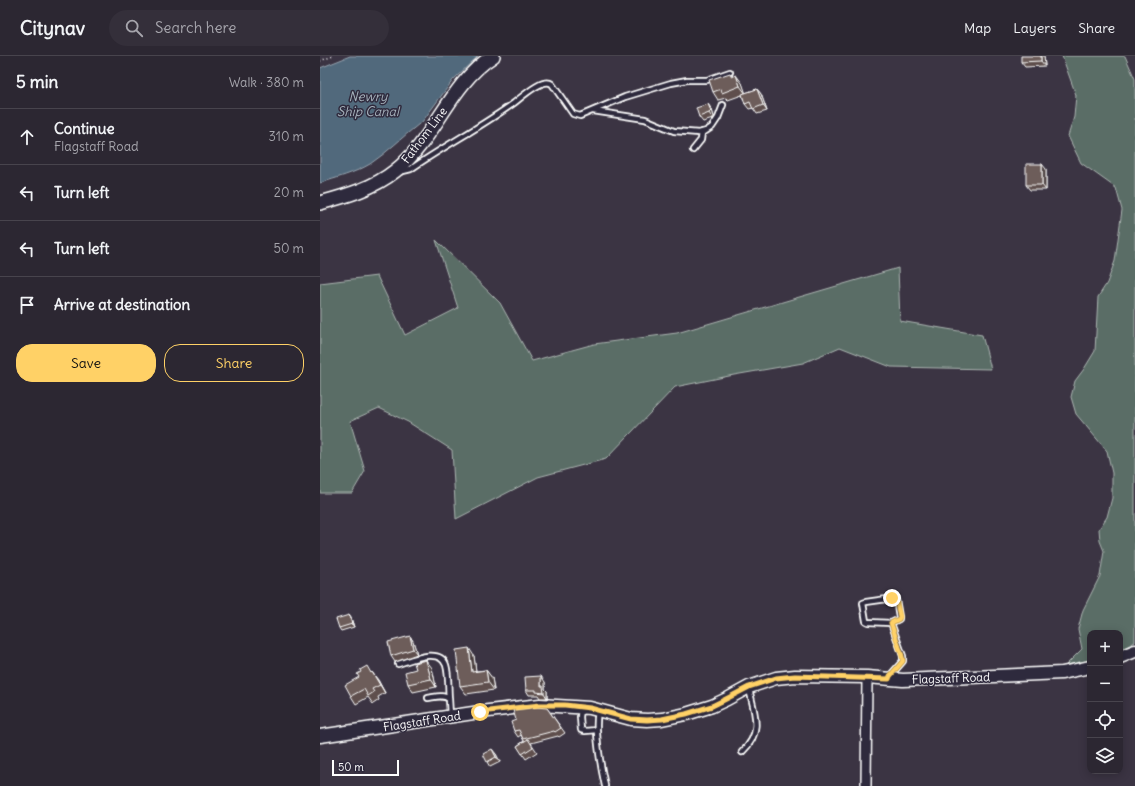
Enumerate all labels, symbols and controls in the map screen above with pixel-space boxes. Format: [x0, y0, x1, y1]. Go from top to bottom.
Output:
search box [109, 10, 389, 46]
text: Citynav [20, 16, 85, 40]
icon: search [123, 17, 145, 39]
text: Search here [155, 18, 236, 37]
text: Map [964, 19, 991, 37]
text: Layers [1013, 19, 1056, 37]
text: Share [1078, 19, 1115, 37]
text: 5 min [16, 71, 58, 93]
text: Walk · 380 m [229, 74, 304, 91]
water label: Newry Ship Canal [337, 88, 401, 120]
street label: Fathom Line [398, 104, 450, 166]
text: Continue [54, 119, 115, 138]
icon: ahead [16, 126, 38, 148]
text: 310 m [269, 128, 304, 145]
text: Flagstaff Road [54, 138, 139, 155]
icon: left [16, 182, 38, 204]
text: Turn left [54, 183, 109, 202]
text: 20 m [274, 184, 304, 201]
icon: left [16, 238, 38, 260]
text: Turn left [54, 239, 109, 258]
text: 50 m [273, 240, 304, 257]
icon: arrive [16, 294, 38, 316]
text: Arrive at destination [54, 295, 190, 314]
button: Save [16, 344, 156, 382]
button: Share [164, 344, 304, 382]
route end [883, 589, 901, 607]
map controls [1087, 630, 1123, 774]
button: + [1087, 630, 1123, 666]
button: − [1087, 666, 1123, 702]
street label: Flagstaff Road [912, 669, 990, 687]
button: locate [1087, 702, 1123, 738]
route start [471, 703, 489, 721]
street label: Flagstaff Road [382, 707, 462, 735]
button: layers [1087, 738, 1123, 774]
scale bar [332, 758, 399, 777]
text: 50 m [338, 760, 364, 774]

